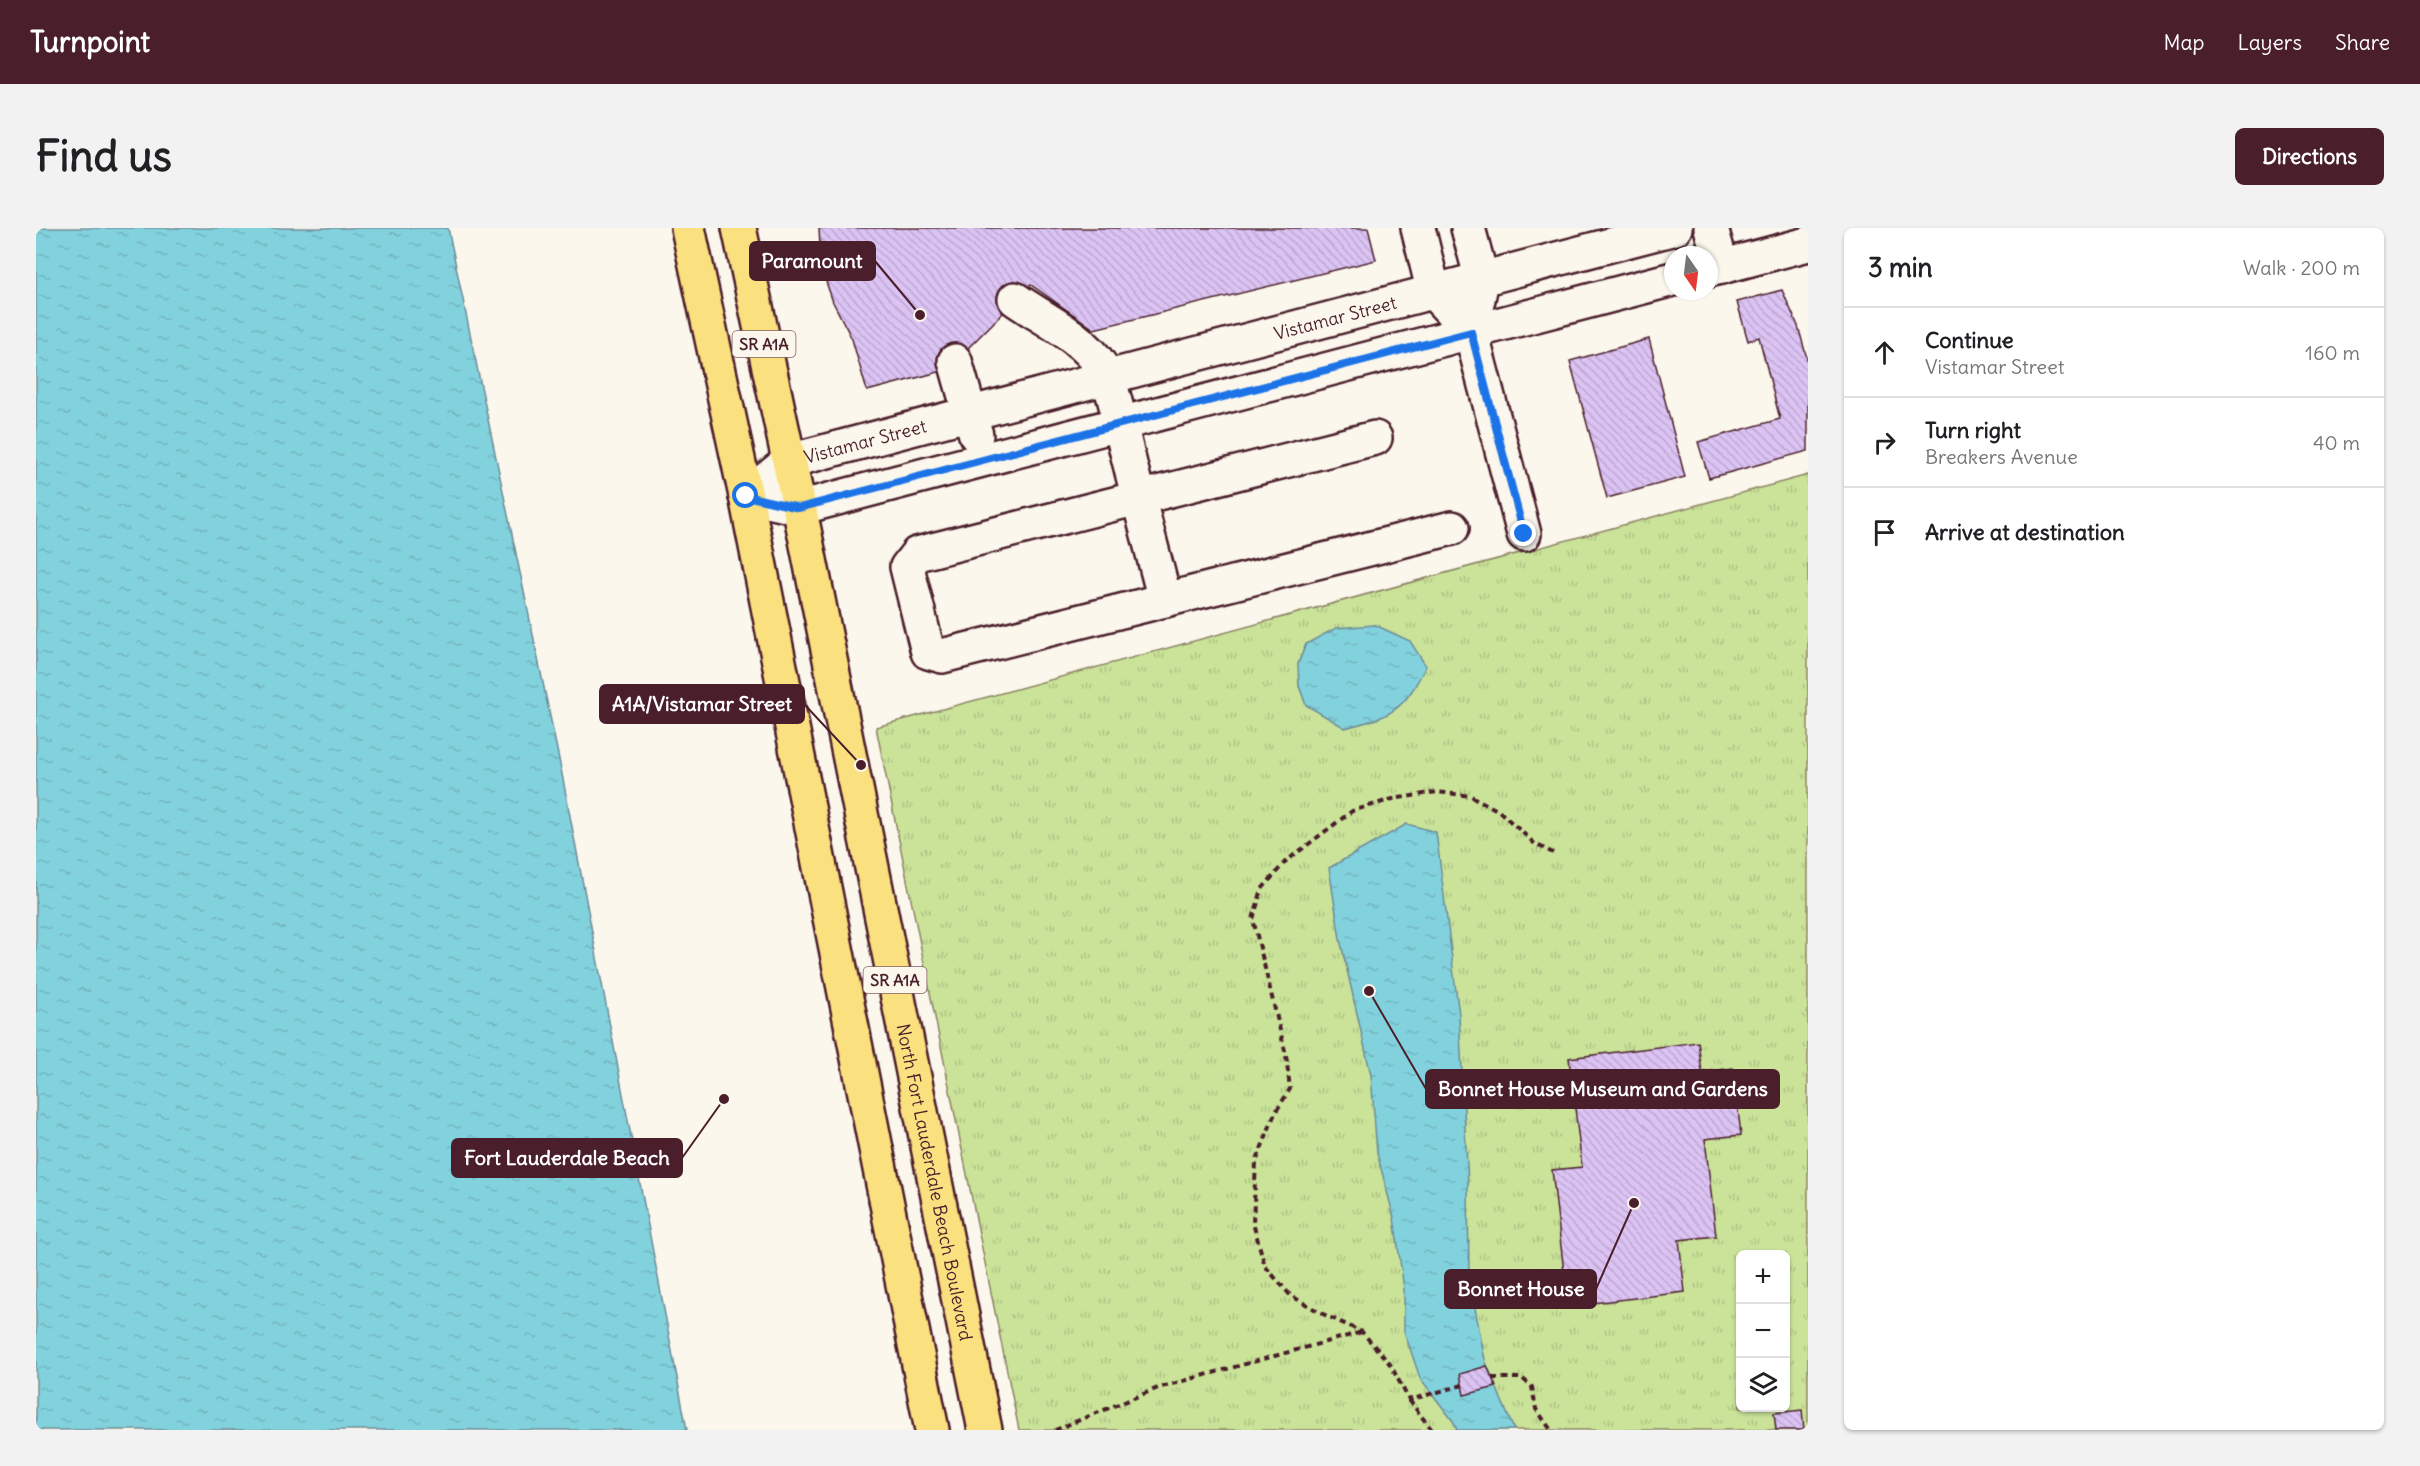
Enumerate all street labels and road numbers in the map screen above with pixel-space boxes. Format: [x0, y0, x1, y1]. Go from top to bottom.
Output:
street label: Vistamar Street [1271, 290, 1399, 345]
road number: SR A1A [732, 331, 796, 357]
street label: Vistamar Street [801, 414, 929, 468]
road number: SR A1A [864, 967, 926, 993]
street label: North Fort Lauderdale Beach Boulevard [892, 1022, 978, 1343]

